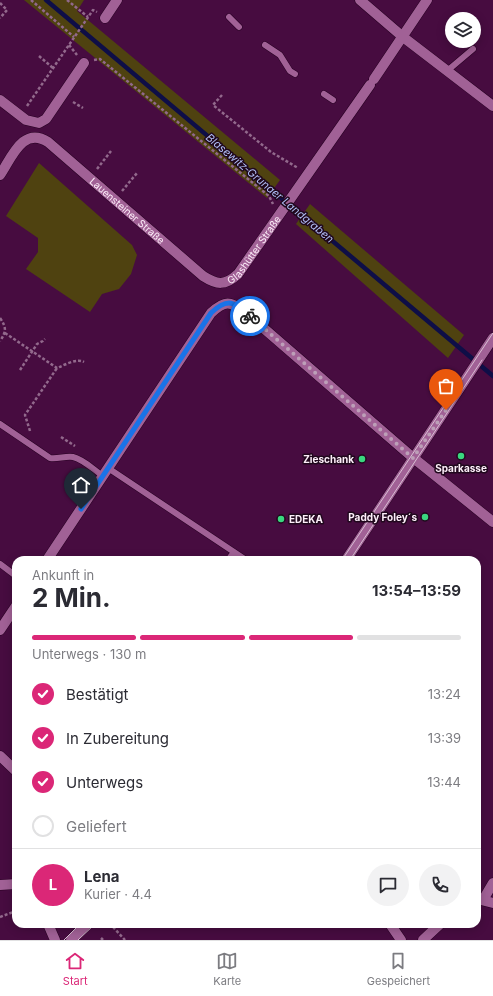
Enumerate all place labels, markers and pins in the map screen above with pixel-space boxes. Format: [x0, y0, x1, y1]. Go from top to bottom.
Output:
pin [429, 369, 463, 410]
marker: Sparkasse [456, 451, 466, 461]
place label: Zieschank [303, 453, 354, 465]
marker: Zieschank [357, 454, 367, 464]
place label: Sparkasse [435, 462, 487, 474]
pin [64, 468, 98, 509]
place label: Paddy Foley´s [348, 511, 417, 524]
marker: Paddy Foley´s [420, 512, 430, 522]
place label: EDEKA [289, 513, 324, 525]
marker: EDEKA [276, 514, 286, 524]

